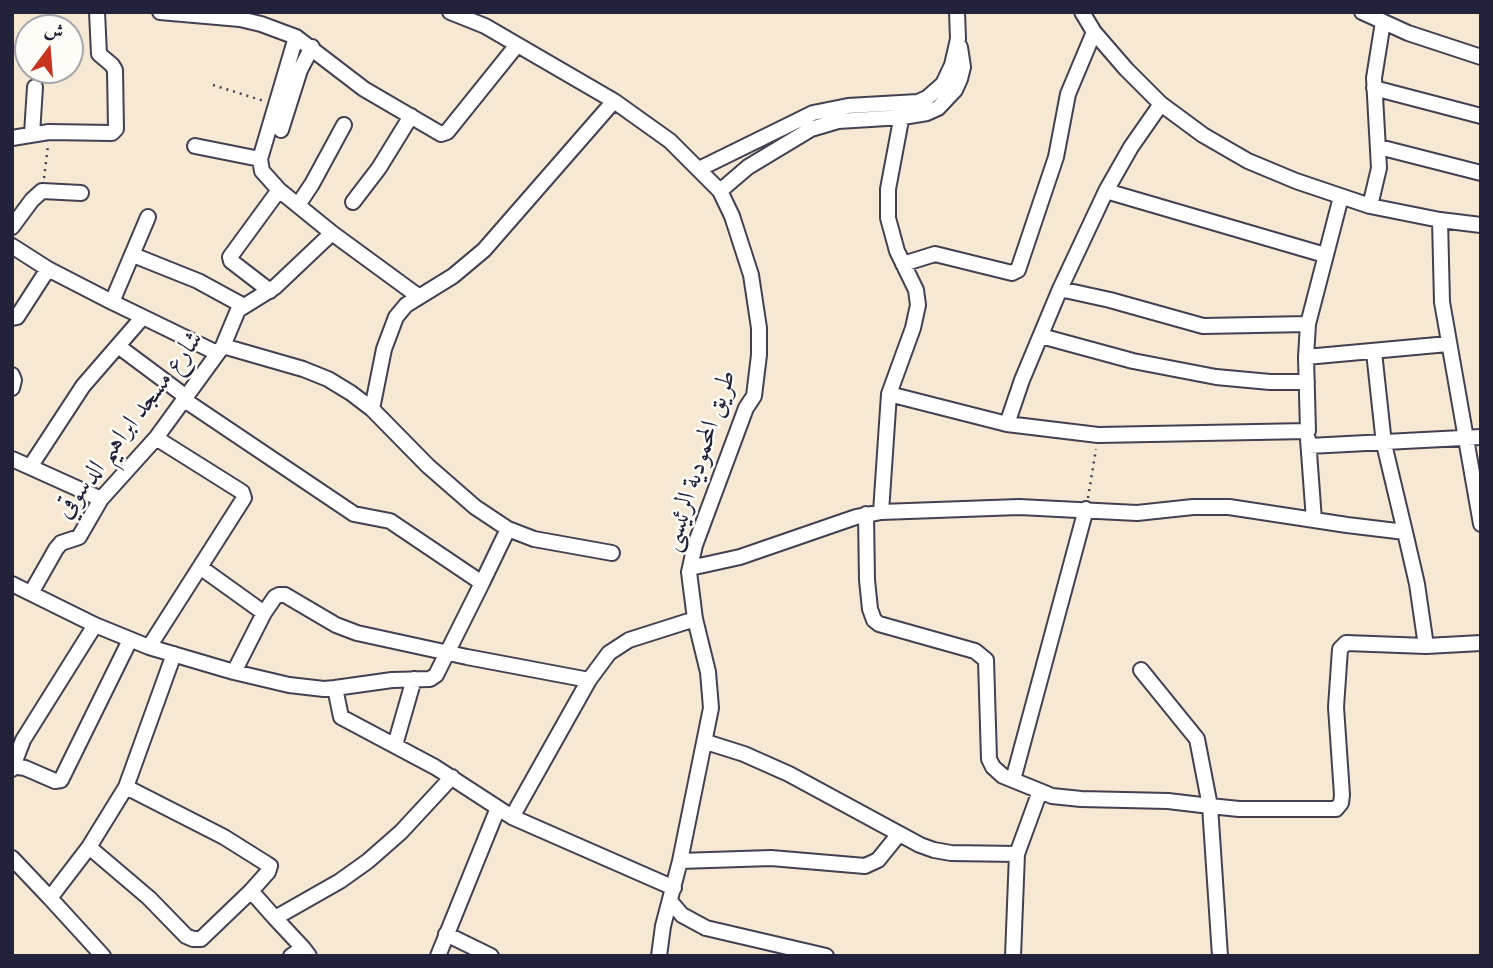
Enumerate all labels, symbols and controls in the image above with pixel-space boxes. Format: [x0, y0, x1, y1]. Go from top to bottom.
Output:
north arrow [14, 14, 84, 84]
text: ش [42, 18, 66, 44]
street label: شارع مسجد ابراهيم الدسوقي [49, 325, 211, 525]
street label: طريق المحمودية الرئيسى [656, 366, 744, 556]

